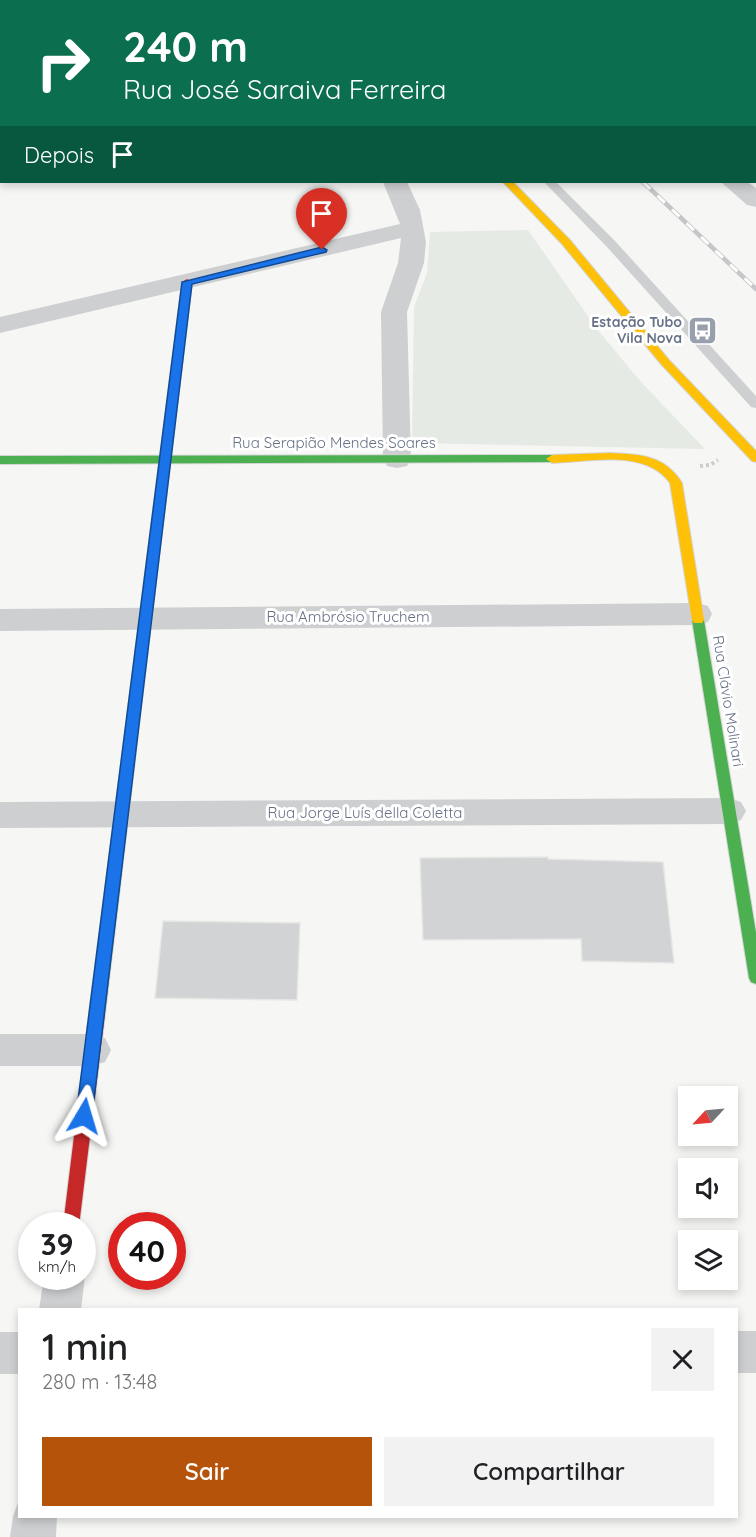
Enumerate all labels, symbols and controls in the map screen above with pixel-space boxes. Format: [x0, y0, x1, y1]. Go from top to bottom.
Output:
text: 240 m [123, 20, 248, 73]
icon: right [24, 24, 102, 102]
text: Rua José Saraiva Ferreira [123, 72, 446, 106]
icon: arrive [106, 138, 139, 171]
text: Depois [24, 141, 94, 169]
pin [296, 188, 347, 250]
icon: arrive [305, 197, 338, 230]
place label: Estação Tubo Vila Nova [591, 313, 682, 347]
bus stop icon: Estação Tubo Vila Nova [687, 314, 719, 346]
street label: Rua Serapião Mendes Soares [232, 433, 436, 452]
street label: Rua Ambrósio Truchem [266, 607, 430, 626]
street label: Rua Clávio Molinari [709, 634, 748, 768]
street label: Rua Jorge Luís della Coletta [268, 803, 462, 822]
position arrow [52, 1084, 116, 1148]
north arrow [678, 1086, 738, 1146]
map controls [678, 1086, 738, 1290]
button: sound [678, 1158, 738, 1218]
speed limit sign: 40 [108, 1212, 186, 1290]
text: 39 [40, 1225, 74, 1263]
button: layers [678, 1230, 738, 1290]
text: km/h [38, 1257, 76, 1276]
text: 1 min [42, 1324, 128, 1369]
button: close [651, 1328, 714, 1391]
text: 280 m · 13:48 [42, 1369, 157, 1394]
button: Sair [42, 1437, 372, 1506]
button: Compartilhar [384, 1437, 714, 1506]

